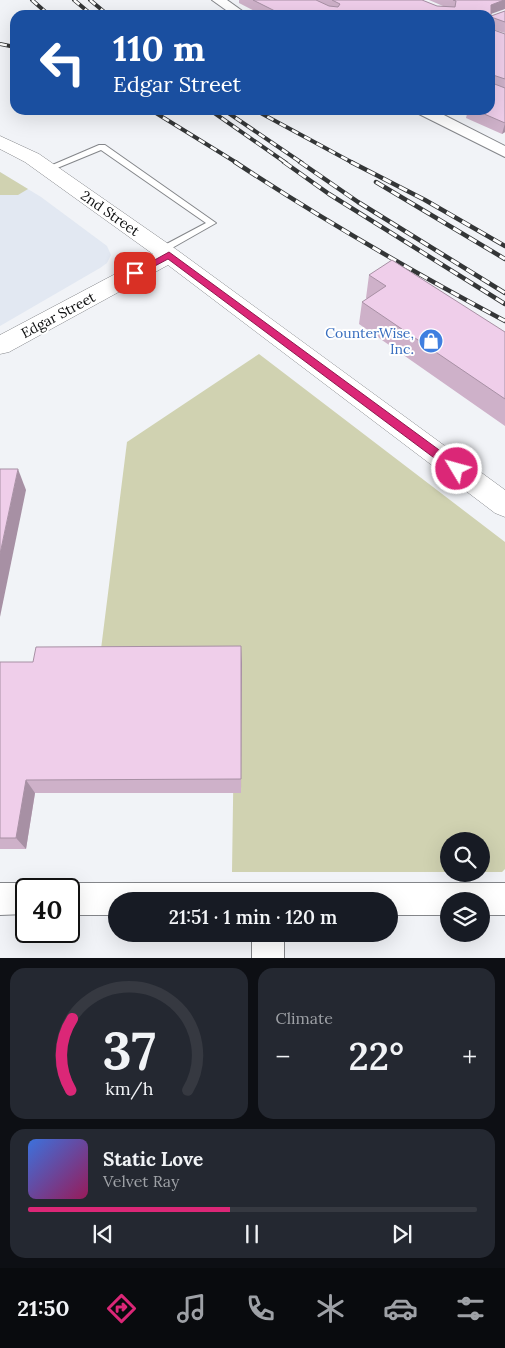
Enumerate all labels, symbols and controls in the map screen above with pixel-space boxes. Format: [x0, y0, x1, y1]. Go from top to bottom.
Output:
text: 110 m [113, 26, 205, 71]
icon: left [30, 30, 95, 95]
text: Edgar Street [113, 70, 241, 98]
street label: 2nd Street [77, 186, 143, 240]
pin [114, 252, 156, 294]
icon: arrive [121, 259, 149, 287]
street label: Edgar Street [18, 288, 99, 342]
place label: CounterWise, Inc. [325, 324, 414, 358]
shop icon: CounterWise, Inc. [418, 328, 444, 354]
position arrow [430, 442, 482, 494]
map controls [440, 832, 490, 942]
button: search [440, 832, 490, 882]
speed limit sign: 40 [15, 878, 80, 943]
button: layers [440, 892, 490, 942]
text: 21:51 · 1 min · 120 m [169, 905, 337, 929]
text: Climate [276, 1008, 333, 1028]
text: 37 [102, 1017, 156, 1083]
text: 22° [349, 1032, 404, 1080]
text: − [276, 1039, 290, 1075]
text: + [462, 1039, 477, 1075]
text: km/h [105, 1077, 153, 1100]
text: Static Love [103, 1147, 203, 1171]
text: Velvet Ray [103, 1171, 179, 1191]
icon: previous [89, 1220, 117, 1248]
icon: pause [238, 1220, 266, 1248]
icon: next [388, 1220, 416, 1248]
icon: directions [104, 1291, 139, 1326]
icon: music [174, 1291, 209, 1326]
icon: phone [243, 1291, 278, 1326]
icon: climate [313, 1291, 348, 1326]
icon: car [383, 1291, 418, 1326]
icon: filters [453, 1291, 488, 1326]
text: 21:50 [17, 1294, 69, 1322]

